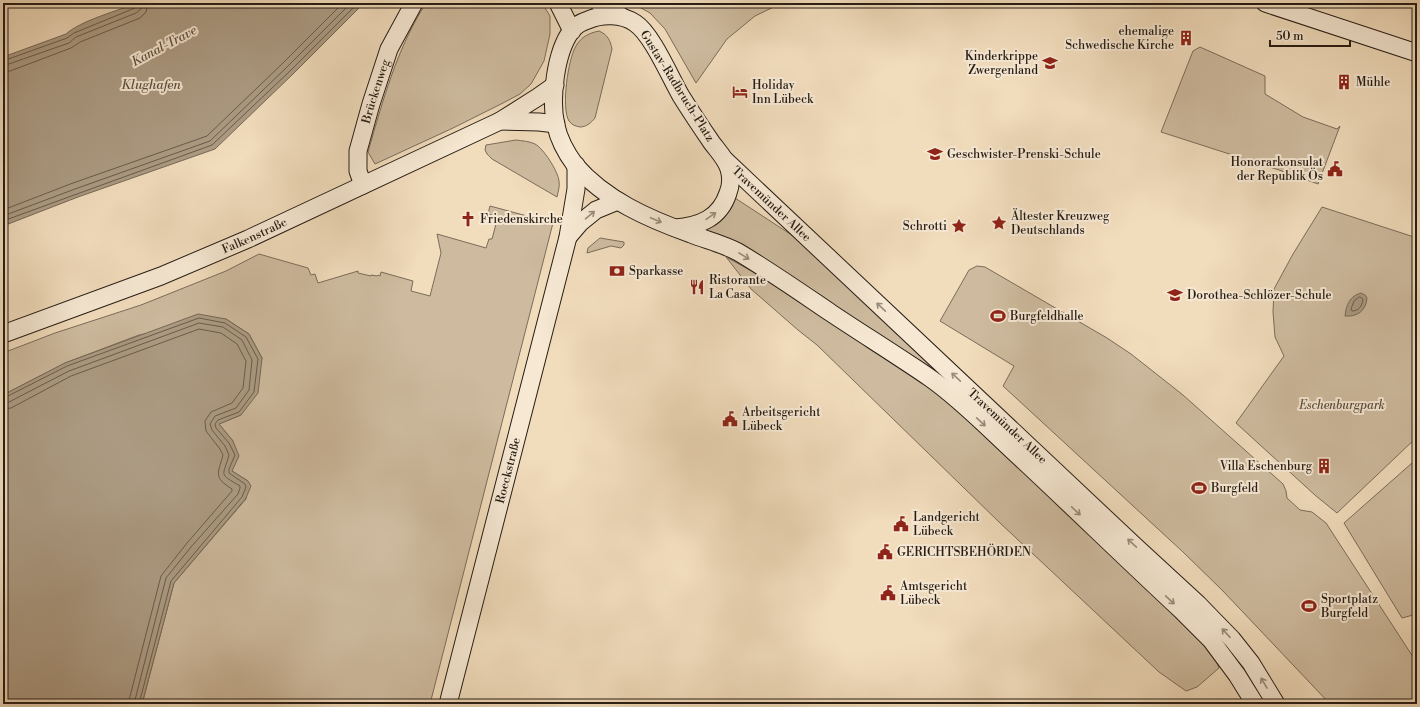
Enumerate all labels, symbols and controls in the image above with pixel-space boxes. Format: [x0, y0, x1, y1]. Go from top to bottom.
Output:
water label: Kanal-Trave [128, 22, 200, 70]
scale bar [1270, 22, 1350, 48]
place label: ehemalige Schwedische Kirche [1065, 24, 1174, 53]
street label: Gustav-Radbruch-Platz [637, 28, 717, 145]
building icon: ehemalige Schwedische Kirche [1177, 29, 1195, 47]
text: 50 m [1276, 29, 1304, 44]
place label: Kinderkrippe Zwergenland [965, 49, 1038, 78]
school or university icon: Kinderkrippe Zwergenland [1041, 54, 1059, 72]
street label: Brückenweg [358, 57, 393, 126]
building icon: Mühle [1335, 73, 1353, 91]
place label: Mühle [1356, 75, 1390, 90]
water label: Klughafen [121, 77, 181, 93]
place label: Holiday Inn Lübeck [752, 78, 814, 107]
hotel icon: Holiday Inn Lübeck [731, 83, 749, 101]
school or university icon: Geschwister-Prenski-Schule [926, 145, 944, 163]
place label: Geschwister-Prenski-Schule [947, 147, 1101, 162]
place label: Honorarkonsulat der Republik Ös [1231, 155, 1324, 184]
public building icon: Honorarkonsulat der Republik Ös [1326, 160, 1344, 178]
street label: Travemünder Allee [729, 163, 814, 245]
place label: Ältester Kreuzweg Deutschlands [1010, 208, 1110, 238]
church icon: Friedenskirche [459, 210, 477, 228]
one-way arrow [585, 210, 596, 219]
place label: Friedenskirche [480, 212, 563, 227]
one-way arrow [706, 212, 717, 220]
street label: Falkenstraße [220, 214, 289, 257]
place icon: Ältester Kreuzweg Deutschlands [990, 214, 1008, 232]
one-way arrow [649, 217, 661, 225]
place icon: Schrotti [950, 217, 968, 235]
place label: Schrotti [903, 219, 947, 234]
one-way arrow [738, 252, 749, 260]
bank icon: Sparkasse [608, 262, 626, 280]
place label: Sparkasse [629, 264, 683, 279]
place label: Ristorante La Casa [709, 273, 766, 302]
restaurant icon: Ristorante La Casa [688, 278, 706, 296]
school or university icon: Dorothea-Schlözer-Schule [1166, 286, 1184, 304]
place label: Dorothea-Schlözer-Schule [1187, 288, 1332, 303]
one-way arrow [876, 302, 886, 311]
sports icon: Burgfeldhalle [989, 307, 1007, 325]
place label: Burgfeldhalle [1009, 309, 1084, 324]
one-way arrow [951, 373, 961, 382]
street label: Travemünder Allee [965, 385, 1050, 467]
park label: Eschenburgpark [1298, 398, 1385, 413]
place label: Arbeitsgericht Lübeck [741, 405, 821, 434]
public building icon: Arbeitsgericht Lübeck [721, 410, 739, 428]
one-way arrow [975, 417, 985, 426]
street label: Roeckstraße [492, 436, 524, 505]
building icon: Villa Eschenburg [1315, 457, 1333, 475]
place label: Villa Eschenburg [1219, 459, 1313, 474]
sports icon: Burgfeld [1190, 479, 1208, 497]
place label: Burgfeld [1210, 481, 1258, 496]
one-way arrow [1070, 506, 1081, 515]
place label: Landgericht Lübeck [913, 510, 981, 539]
public building icon: Landgericht Lübeck [892, 515, 910, 533]
one-way arrow [1127, 539, 1138, 548]
public building icon: GERICHTSBEHÖRDEN [876, 543, 894, 561]
place label: GERICHTSBEHÖRDEN [897, 543, 1031, 560]
place label: Amtsgericht Lübeck [899, 579, 968, 608]
public building icon: Amtsgericht Lübeck [879, 584, 897, 602]
place label: Sportplatz Burgfeld [1320, 592, 1378, 621]
one-way arrow [1165, 595, 1175, 604]
sports icon: Sportplatz Burgfeld [1300, 597, 1318, 615]
one-way arrow [1222, 629, 1231, 639]
one-way arrow [1259, 677, 1267, 689]

